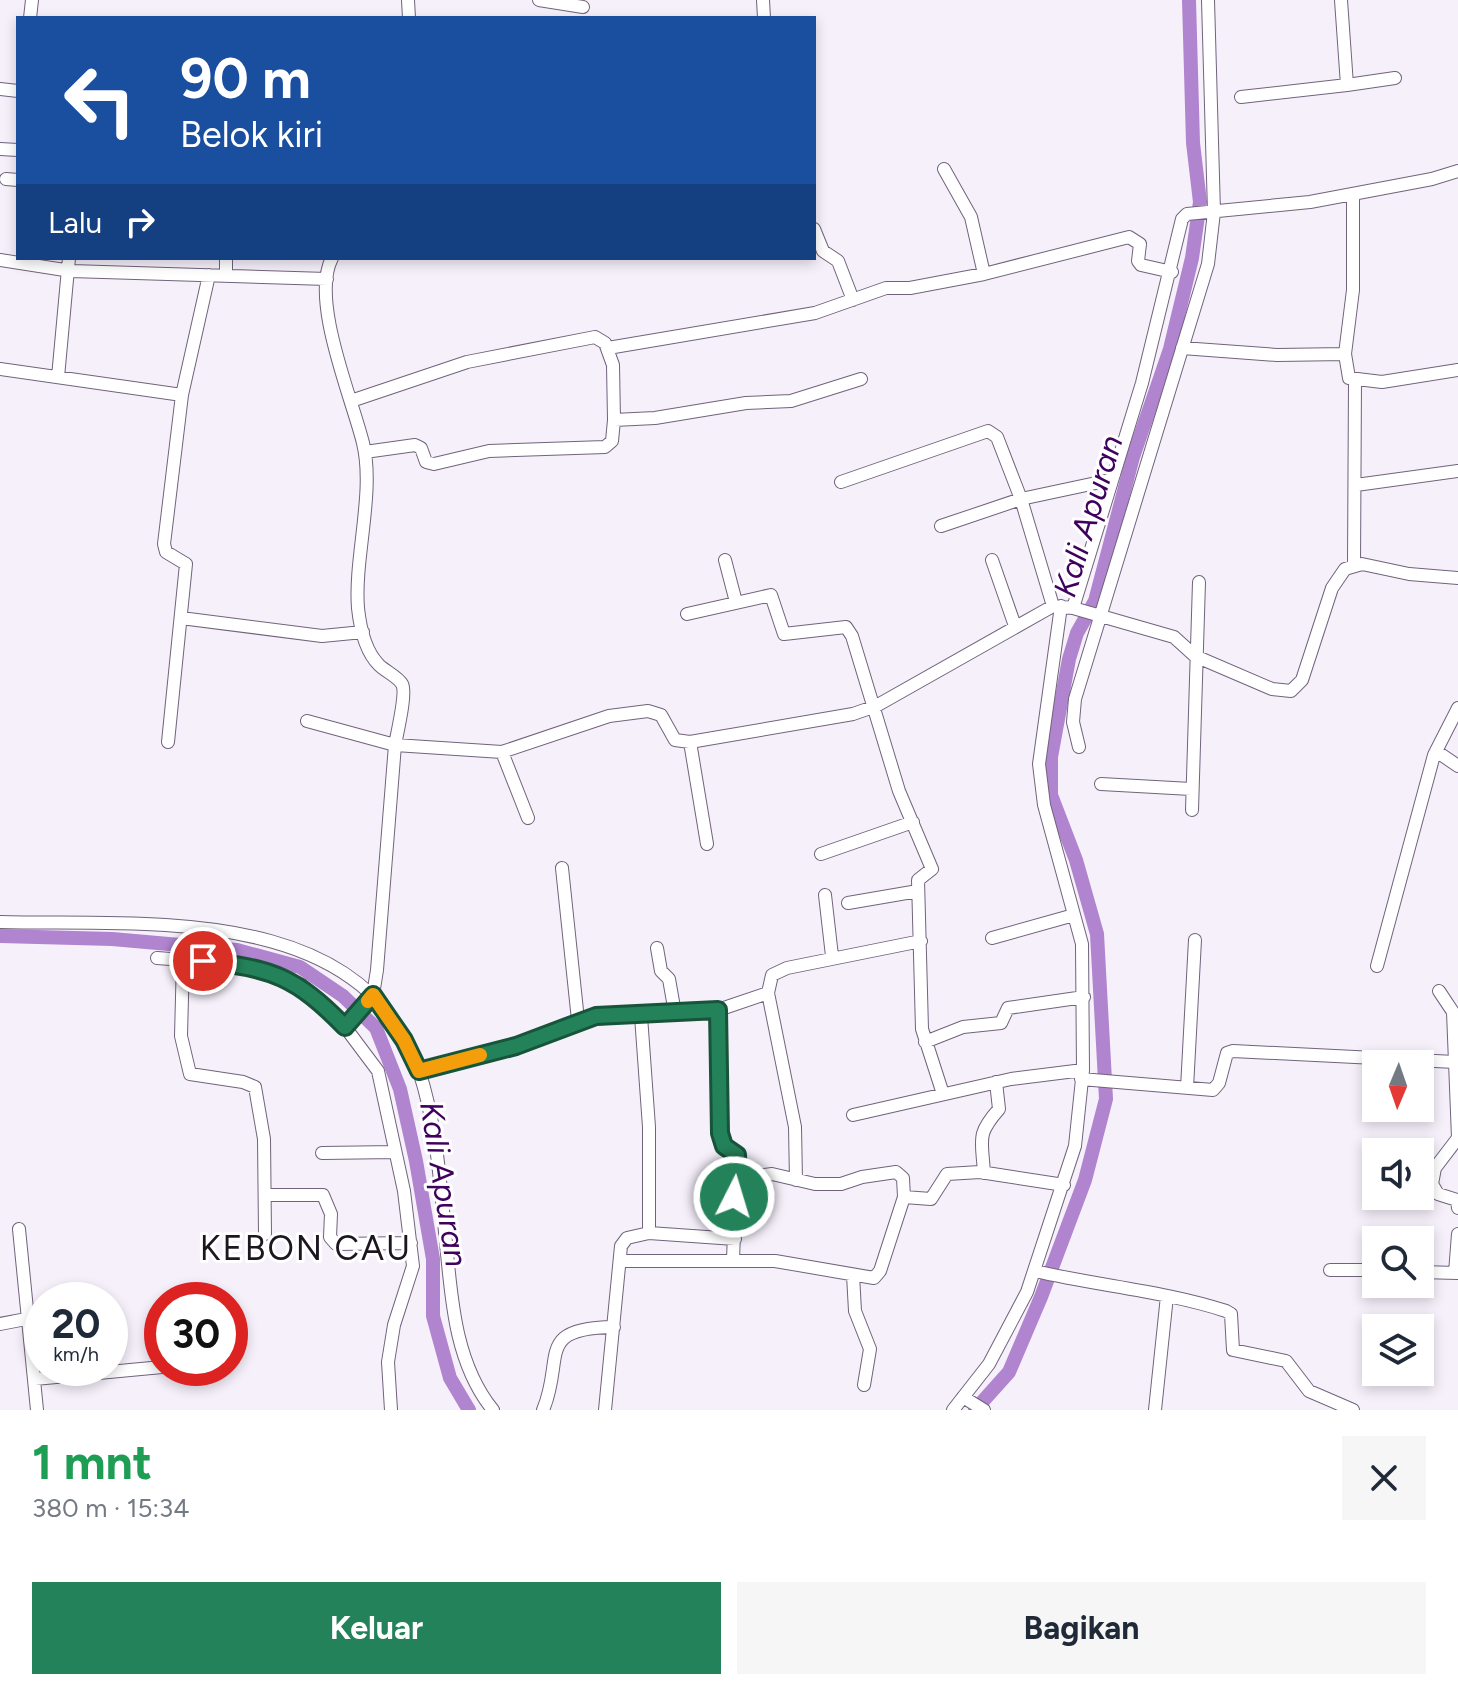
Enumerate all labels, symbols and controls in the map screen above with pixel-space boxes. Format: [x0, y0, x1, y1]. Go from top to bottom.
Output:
text: 90 m [180, 45, 311, 112]
icon: left [48, 48, 152, 152]
text: Belok kiri [180, 113, 323, 156]
icon: right [118, 200, 162, 244]
text: Lalu [48, 204, 102, 241]
water label: Kali Apuran [1045, 431, 1131, 601]
pin [169, 927, 237, 995]
icon: arrive [181, 939, 225, 983]
north arrow [1362, 1050, 1434, 1122]
map controls [1362, 1050, 1434, 1386]
water label: Kali Apuran [412, 1099, 476, 1269]
button: sound [1362, 1138, 1434, 1210]
position arrow [692, 1155, 776, 1239]
button: search [1362, 1226, 1434, 1298]
district label: KEBON CAU [200, 1228, 412, 1269]
speed limit sign: 30 [144, 1282, 248, 1386]
text: 20 [51, 1300, 101, 1348]
button: layers [1362, 1314, 1434, 1386]
text: km/h [53, 1342, 99, 1366]
text: 1 mnt [32, 1433, 152, 1491]
button: close [1342, 1436, 1426, 1520]
text: 380 m · 15:34 [32, 1492, 189, 1524]
button: Keluar [32, 1582, 721, 1674]
button: Bagikan [737, 1582, 1426, 1674]

